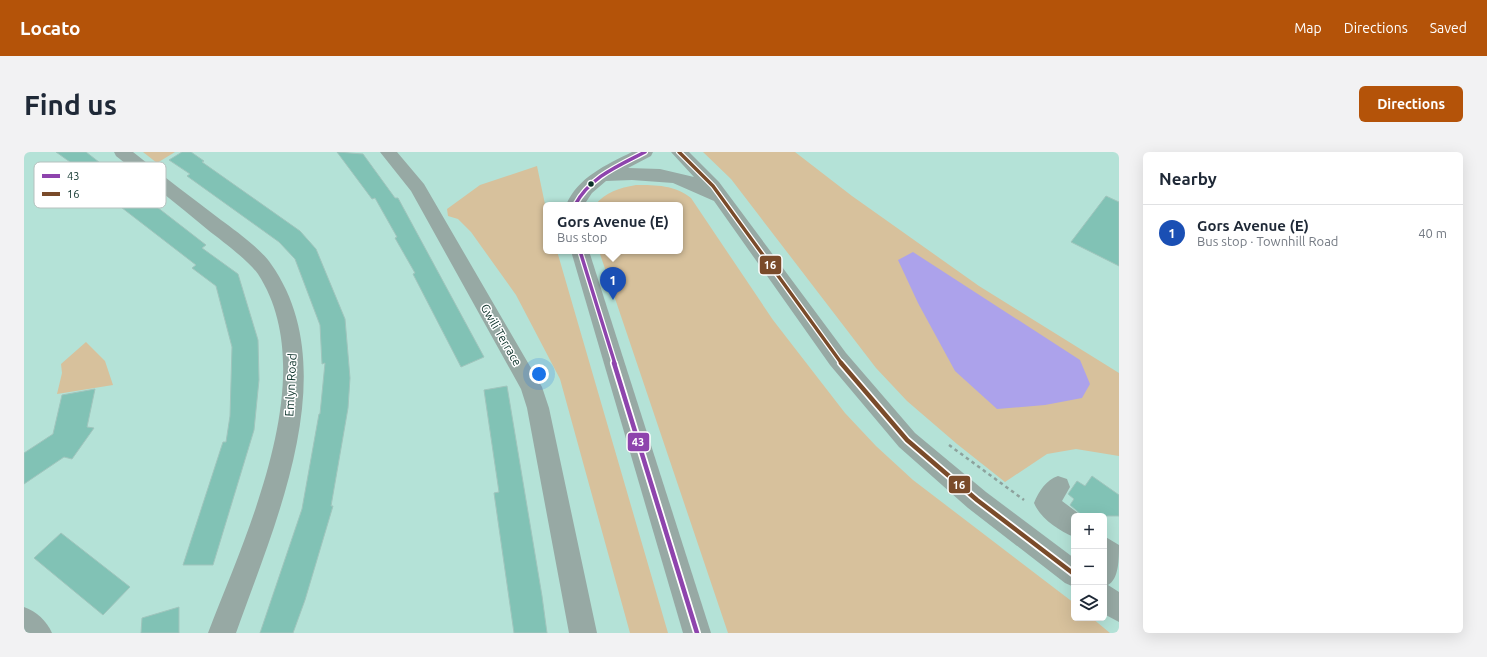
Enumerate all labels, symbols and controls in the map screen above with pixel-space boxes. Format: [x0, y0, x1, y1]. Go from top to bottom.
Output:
text: Locato [20, 17, 81, 39]
text: Map [1294, 20, 1322, 36]
text: Directions [1344, 20, 1408, 36]
text: Saved [1430, 20, 1467, 36]
button: Directions [1359, 86, 1463, 122]
text: Find us [24, 89, 117, 120]
legend [34, 162, 166, 208]
text: Nearby [1159, 169, 1217, 188]
text: 43 [67, 170, 79, 182]
unlabelled marker [586, 179, 596, 189]
text: 16 [67, 188, 79, 200]
popup [543, 202, 683, 254]
text: Gors Avenue (E) [557, 213, 669, 230]
text: Gors Avenue (E) [1197, 217, 1309, 234]
text: 1 [1168, 226, 1176, 240]
text: 40 m [1418, 226, 1447, 240]
text: Bus stop [557, 230, 607, 244]
text: Bus stop · Townhill Road [1197, 234, 1338, 248]
line badge: 16 [759, 255, 782, 275]
text: 16 [764, 259, 776, 271]
pin: 1 [600, 267, 626, 300]
street label: Gwili Terrace [479, 302, 524, 368]
street label: Emlyn Road [282, 353, 299, 417]
your location [529, 364, 549, 384]
line badge: 43 [627, 432, 650, 452]
text: 43 [632, 436, 644, 448]
line badge: 16 [948, 475, 971, 494]
text: 16 [953, 479, 965, 491]
map controls [1071, 513, 1107, 621]
button: + [1071, 513, 1107, 549]
button: − [1071, 549, 1107, 585]
button: layers [1071, 585, 1107, 621]

